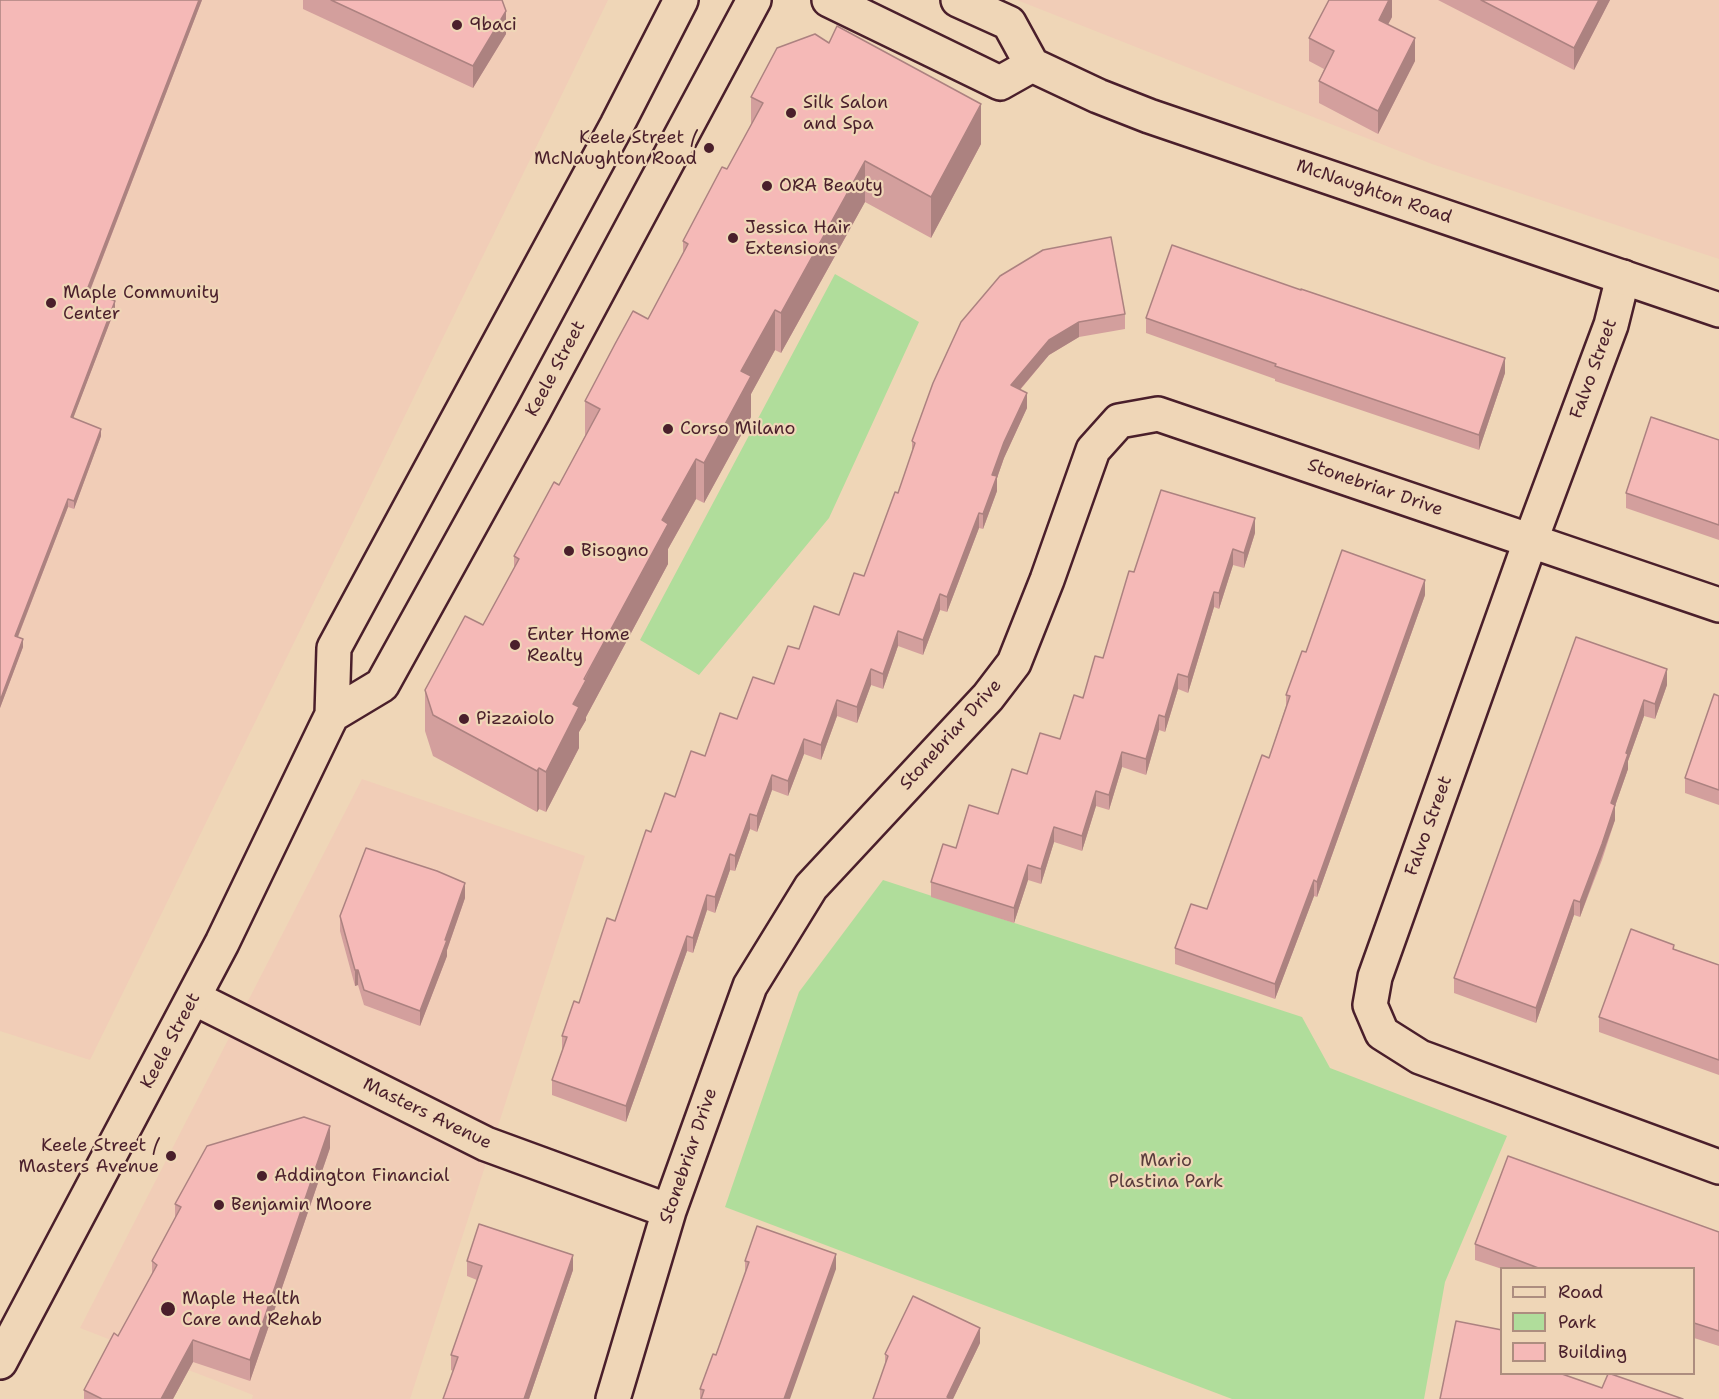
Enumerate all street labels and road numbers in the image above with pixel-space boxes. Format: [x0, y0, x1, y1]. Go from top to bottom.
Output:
street label: McNaughton Road [1293, 155, 1455, 229]
street label: Falvo Street [1566, 316, 1622, 422]
street label: Keele Street [522, 317, 590, 421]
street label: Stonebriar Drive [1304, 455, 1446, 521]
street label: Stonebriar Drive [895, 675, 1007, 795]
street label: Falvo Street [1401, 773, 1457, 879]
street label: Keele Street [137, 989, 205, 1093]
street label: Masters Avenue [359, 1074, 495, 1154]
street label: Stonebriar Drive [656, 1085, 722, 1227]

